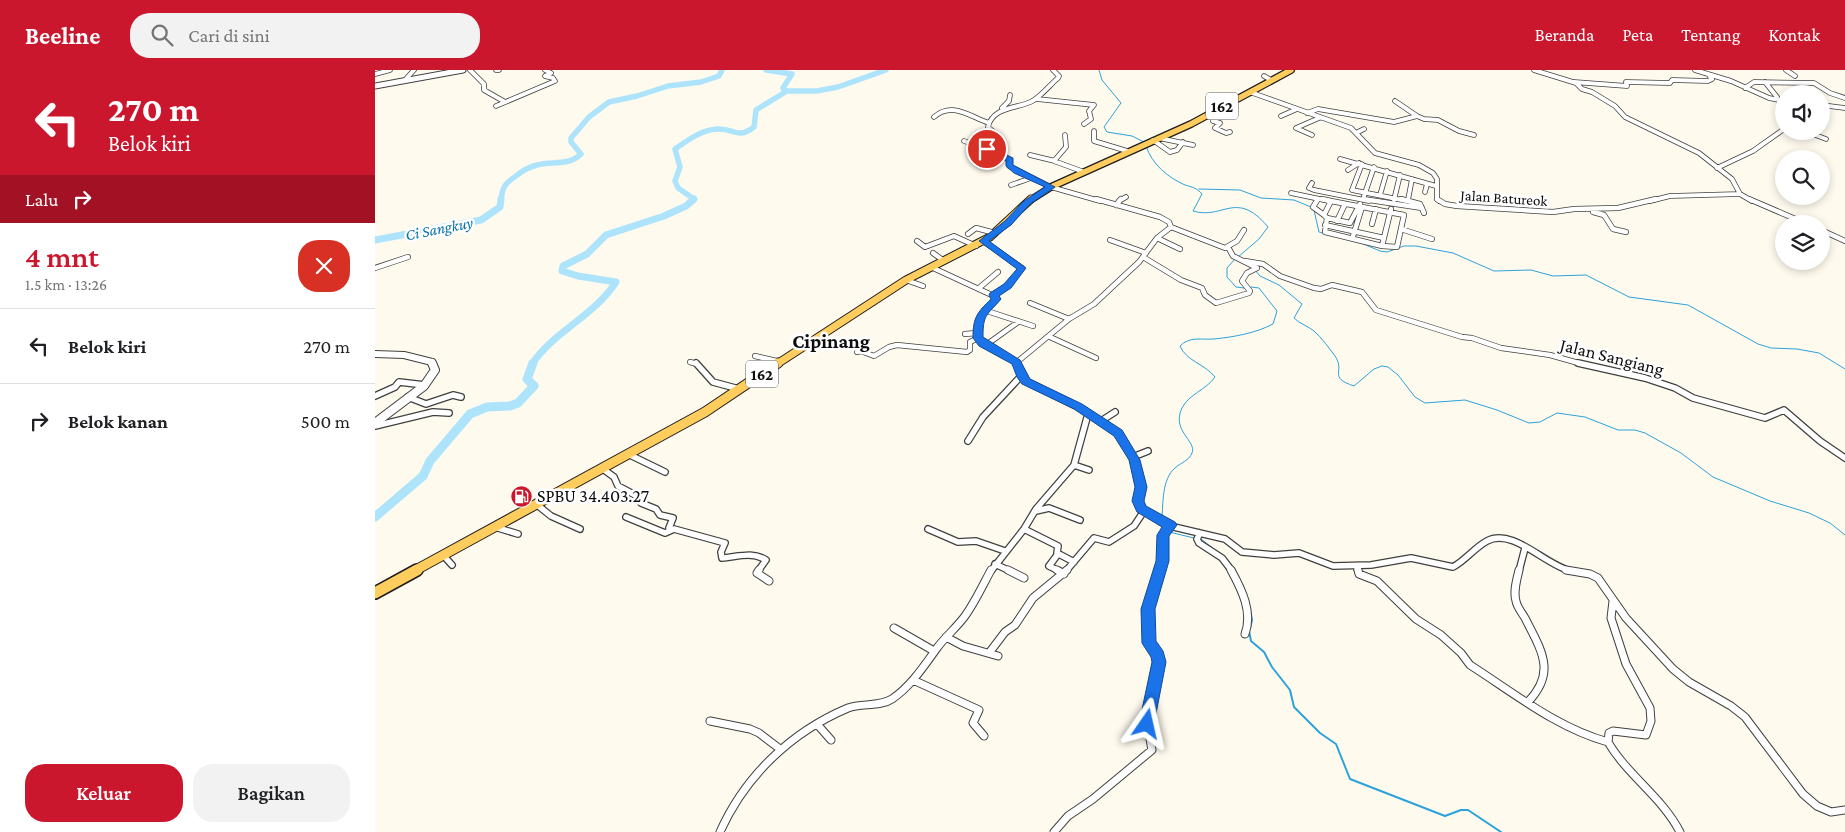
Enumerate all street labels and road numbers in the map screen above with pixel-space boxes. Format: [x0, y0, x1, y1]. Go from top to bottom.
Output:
road number: 162 [1206, 92, 1238, 120]
street label: Jalan Batureok [1458, 187, 1549, 210]
street label: Jalan Sangiang [1556, 334, 1666, 380]
road number: 162 [746, 360, 778, 388]

